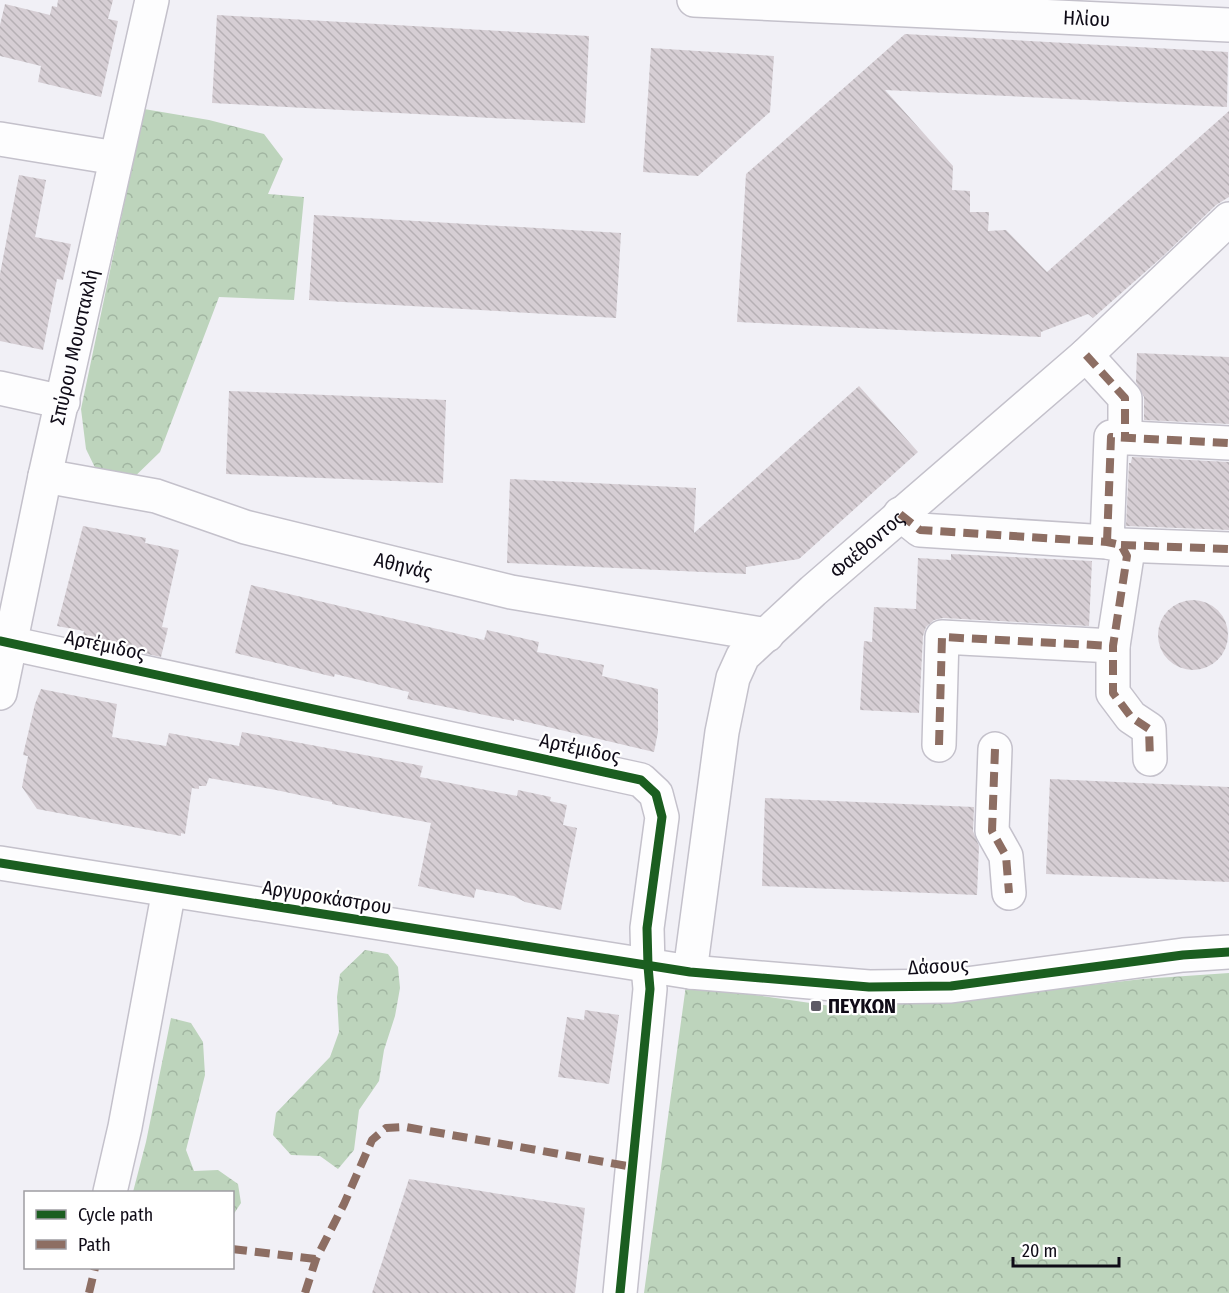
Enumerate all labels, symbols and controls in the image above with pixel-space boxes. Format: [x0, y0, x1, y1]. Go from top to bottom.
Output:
street label: Ηλίου [1063, 5, 1111, 31]
street label: Σπύρου Μουστακλή [45, 267, 103, 427]
street label: Φαέθοντος [825, 506, 909, 583]
street label: Αθηνάς [372, 547, 435, 584]
street label: Αρτέμιδος [63, 625, 148, 665]
street label: Αρτέμιδος [538, 728, 623, 768]
street label: Αργυροκάστρου [261, 875, 393, 919]
street label: Δάσους [907, 952, 970, 980]
place label: ΠΕΥΚΩΝ [828, 994, 896, 1018]
marker: ΠΕΥΚΩΝ [809, 999, 823, 1013]
legend [24, 1191, 234, 1269]
text: Cycle path [78, 1204, 153, 1226]
scale bar [1013, 1230, 1120, 1268]
text: Path [78, 1234, 111, 1256]
text: 20 m [1022, 1240, 1057, 1262]

